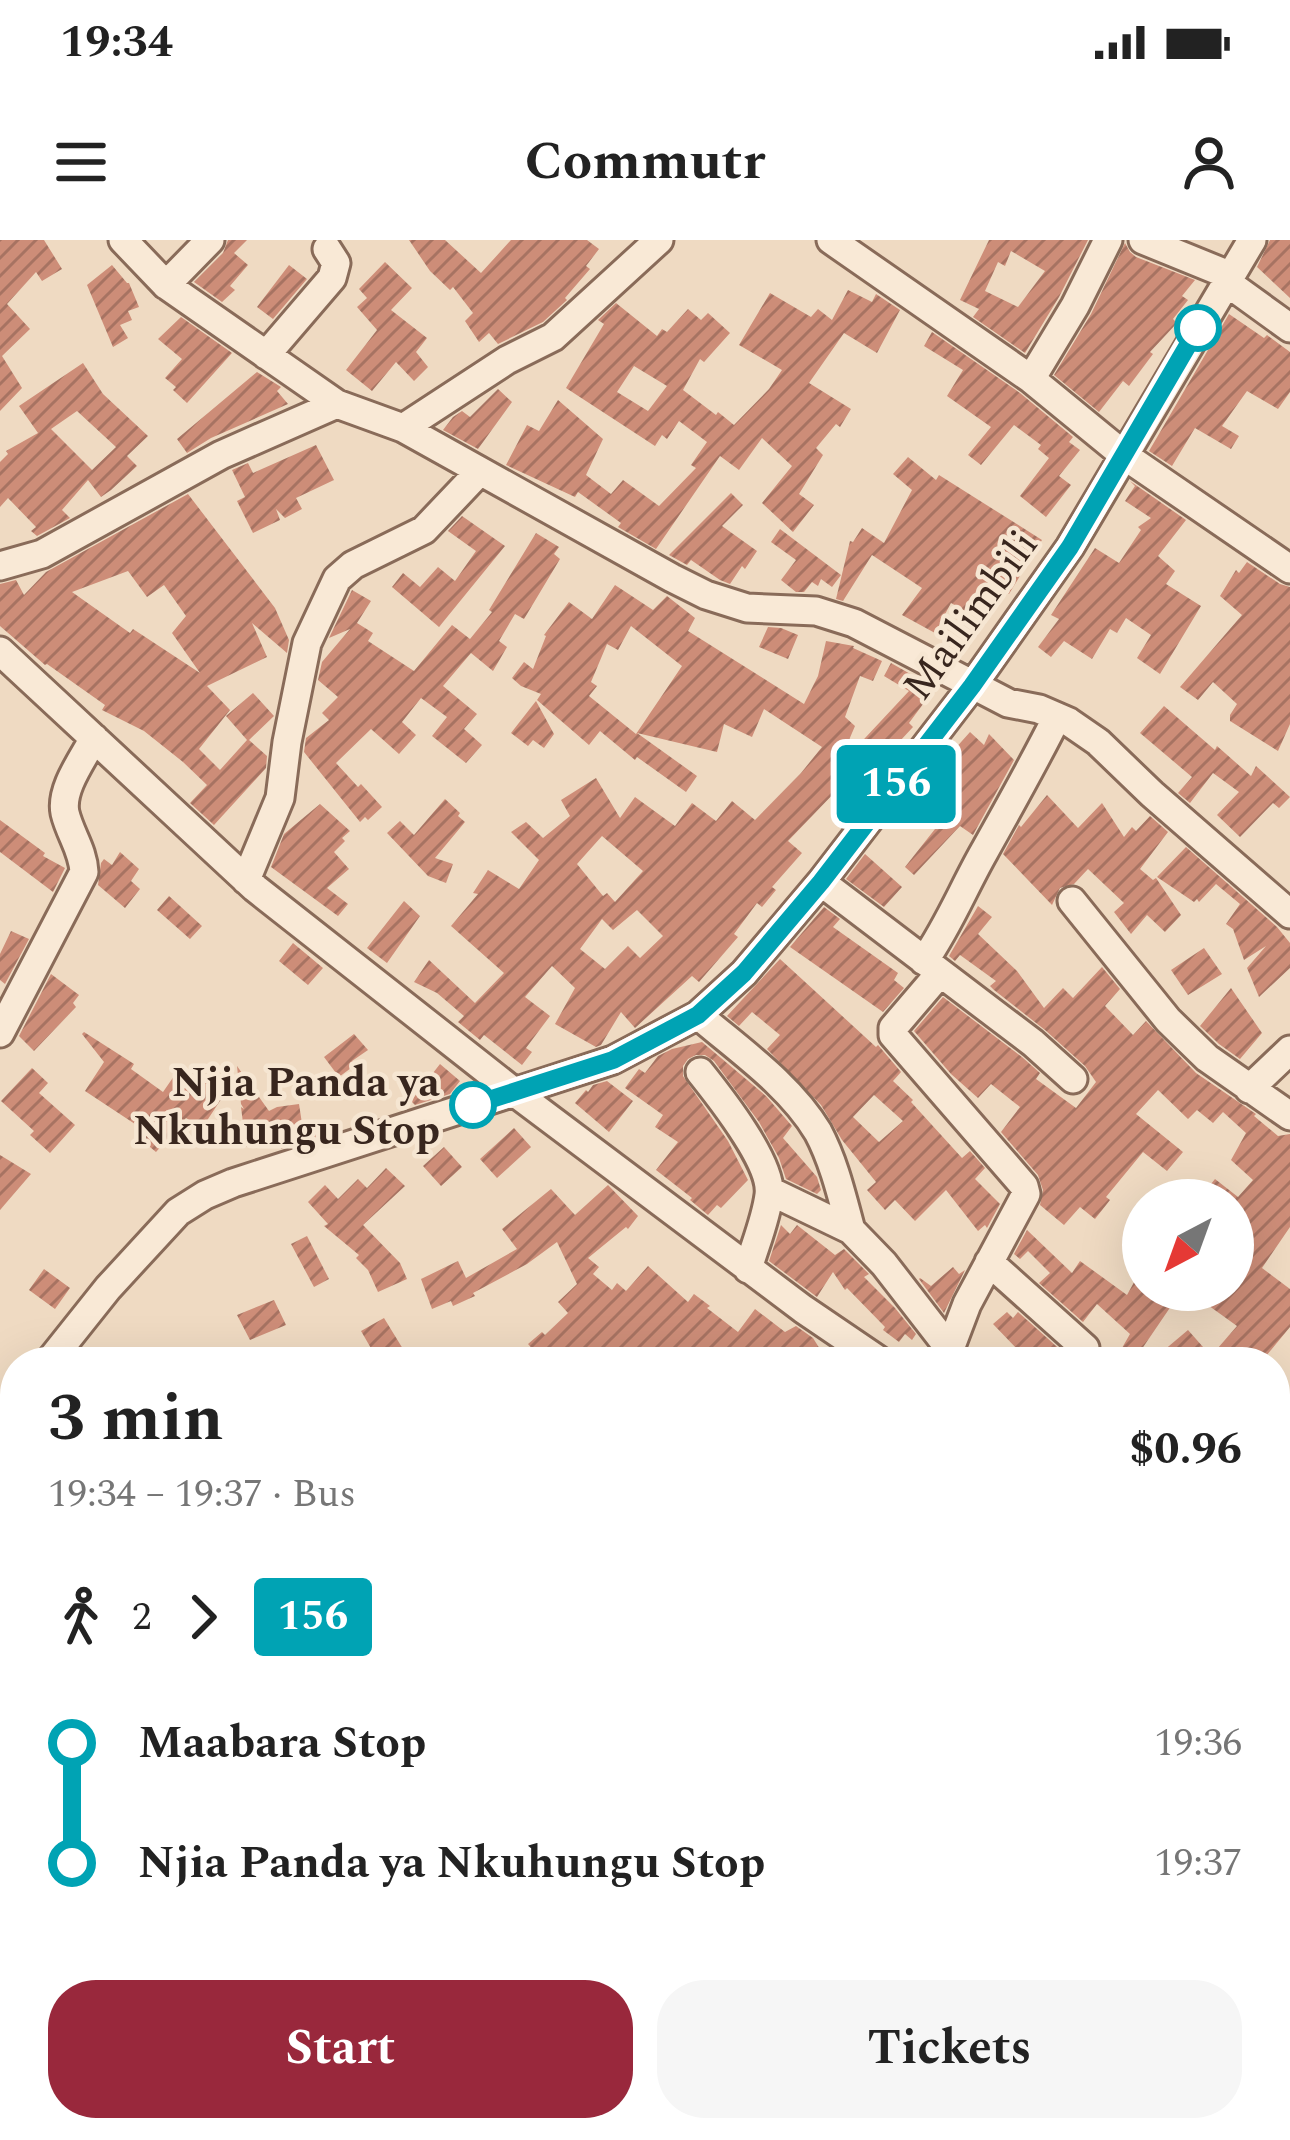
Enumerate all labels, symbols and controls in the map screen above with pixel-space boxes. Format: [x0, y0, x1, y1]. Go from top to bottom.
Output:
text: 19:34 [60, 8, 173, 77]
text: Commutr [524, 121, 766, 203]
icon: menu [48, 129, 114, 195]
icon: person [1176, 129, 1242, 195]
unlabelled marker [1176, 306, 1220, 350]
street label: Mailimbili [888, 517, 1054, 714]
line badge: 156 [827, 745, 965, 823]
text: 156 [861, 752, 931, 815]
place label: Njia Panda ya Nkuhungu Stop [133, 1052, 440, 1163]
marker: Njia Panda ya Nkuhungu Stop [451, 1083, 495, 1127]
north arrow [1122, 1179, 1254, 1311]
map controls [1122, 1179, 1254, 1311]
text: 3 min [48, 1369, 224, 1470]
text: $0.96 [1129, 1415, 1242, 1484]
text: 19:34 – 19:37 · Bus [48, 1465, 356, 1524]
icon: walk [48, 1584, 114, 1650]
icon: forward [170, 1584, 236, 1650]
text: 156 [278, 1585, 348, 1648]
text: 2 [132, 1588, 152, 1647]
text: Maabara Stop [138, 1709, 426, 1778]
text: 19:36 [1154, 1714, 1242, 1773]
text: Njia Panda ya Nkuhungu Stop [138, 1829, 765, 1898]
text: 19:37 [1154, 1834, 1242, 1893]
button: Start [48, 1980, 633, 2118]
button: Tickets [657, 1980, 1242, 2118]

